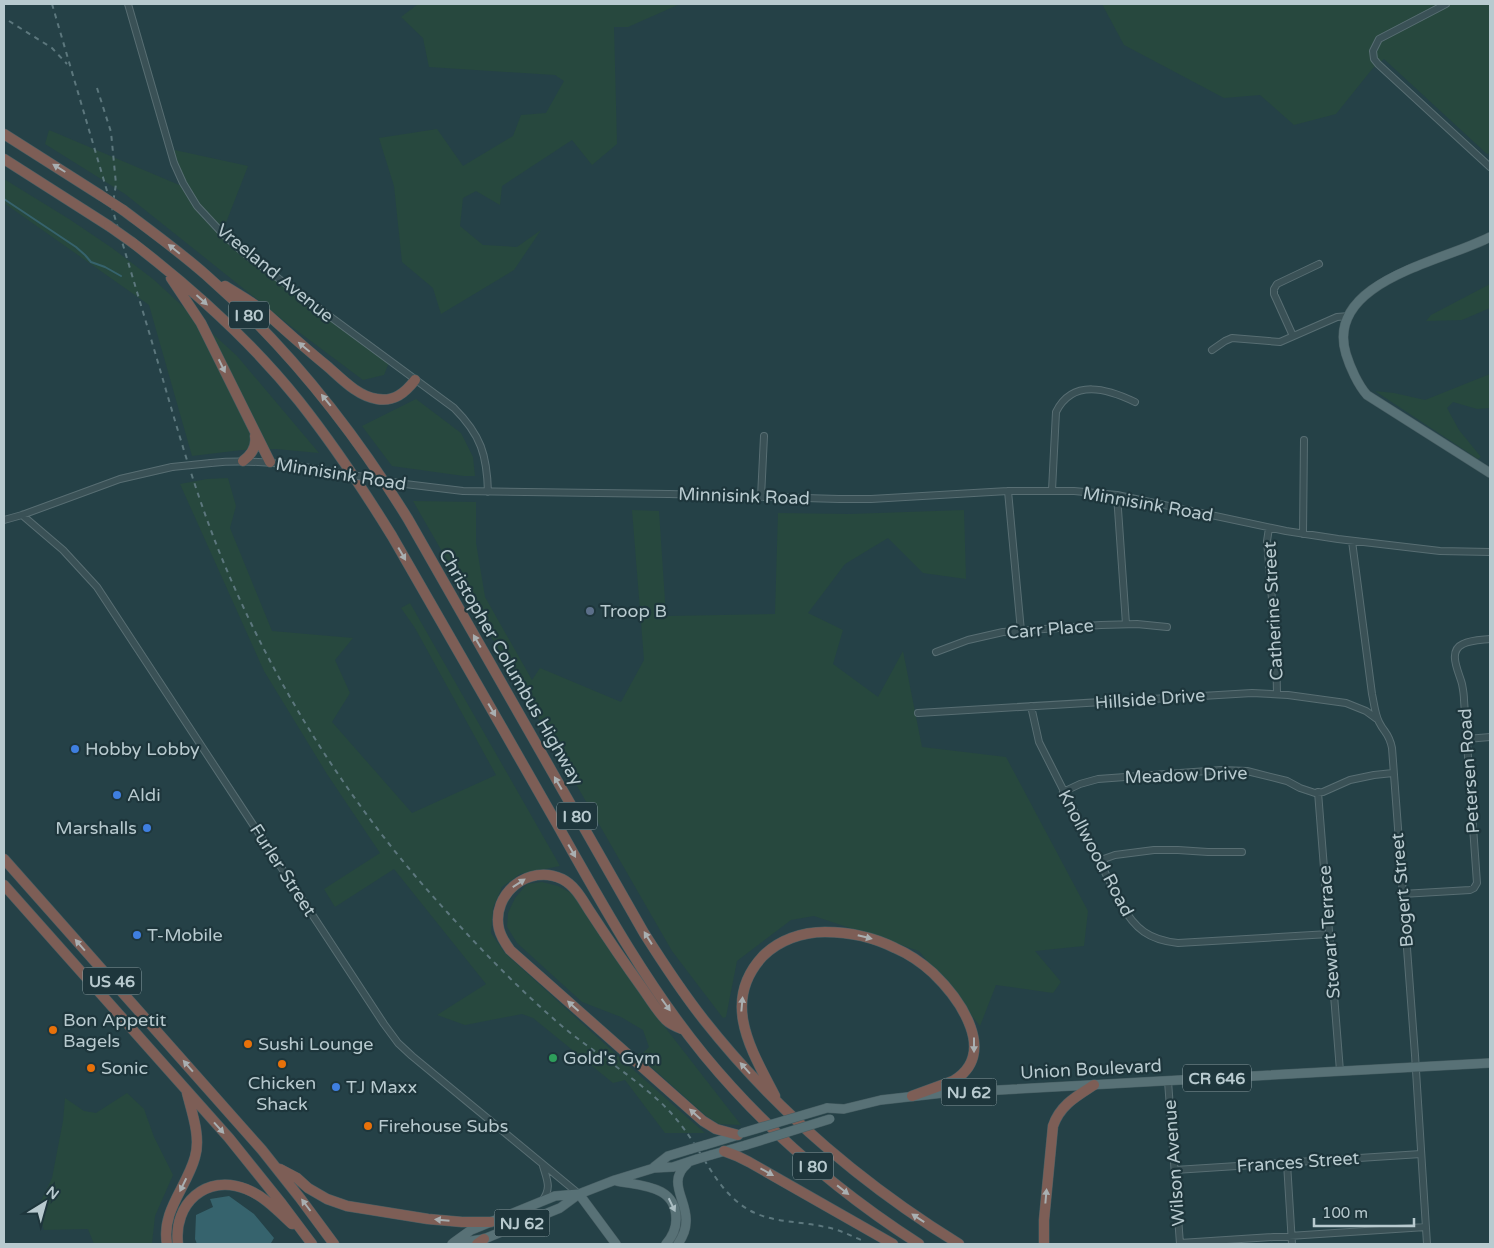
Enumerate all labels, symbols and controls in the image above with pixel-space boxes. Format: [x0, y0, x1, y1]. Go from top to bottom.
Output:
one-way arrow [52, 164, 65, 173]
street label: Vreeland Avenue [212, 219, 338, 327]
one-way arrow [168, 243, 181, 254]
one-way arrow [195, 294, 207, 306]
road number: I 80 [229, 302, 269, 328]
one-way arrow [298, 342, 310, 353]
one-way arrow [218, 359, 226, 374]
one-way arrow [320, 394, 331, 407]
street label: Minnisink Road [274, 453, 408, 495]
street label: Minnisink Road [1081, 482, 1215, 526]
street label: Minnisink Road [678, 483, 810, 509]
street label: Catherine Street [1258, 541, 1288, 681]
street label: Christopher Columbus Highway [434, 545, 588, 790]
one-way arrow [398, 547, 407, 560]
place label: Troop B [600, 600, 667, 622]
marker: Troop B [584, 605, 596, 617]
street label: Carr Place [1006, 614, 1094, 644]
one-way arrow [473, 634, 481, 649]
street label: Hillside Drive [1094, 684, 1206, 714]
one-way arrow [487, 704, 496, 717]
street label: Petersen Road [1454, 708, 1484, 834]
place label: Hobby Lobby [85, 738, 200, 760]
marker: Hobby Lobby [69, 743, 81, 755]
street label: Meadow Drive [1124, 762, 1248, 788]
one-way arrow [553, 776, 562, 789]
place label: Aldi [127, 784, 161, 806]
street label: Knollwood Road [1053, 786, 1139, 920]
marker: Aldi [111, 789, 123, 801]
road number: I 80 [557, 802, 597, 829]
place label: Marshalls [55, 817, 137, 839]
street label: Furler Street [245, 820, 321, 920]
marker: Marshalls [141, 822, 153, 834]
street label: Bogert Street [1386, 832, 1418, 948]
one-way arrow [568, 845, 577, 858]
street label: Stewart Terrace [1313, 864, 1345, 1000]
one-way arrow [512, 878, 526, 887]
place label: T-Mobile [147, 924, 223, 946]
marker: T-Mobile [131, 929, 143, 941]
one-way arrow [643, 932, 652, 945]
one-way arrow [858, 933, 873, 941]
one-way arrow [74, 939, 86, 951]
road number: US 46 [83, 968, 141, 994]
one-way arrow [738, 996, 746, 1012]
one-way arrow [661, 998, 671, 1012]
one-way arrow [568, 1000, 580, 1012]
place label: Bon Appetit Bagels [63, 1009, 167, 1052]
marker: Bon Appetit Bagels [47, 1024, 59, 1036]
place label: Sushi Lounge [258, 1033, 373, 1055]
one-way arrow [970, 1037, 978, 1053]
marker: Sushi Lounge [242, 1038, 254, 1050]
place label: Gold's Gym [563, 1047, 661, 1069]
marker: Gold's Gym [547, 1052, 559, 1064]
street label: Union Boulevard [1020, 1054, 1162, 1084]
place label: Sonic [101, 1057, 148, 1079]
marker: Chicken Shack [276, 1058, 288, 1070]
one-way arrow [182, 1061, 194, 1073]
marker: Sonic [85, 1062, 97, 1074]
one-way arrow [739, 1063, 751, 1075]
road number: CR 646 [1183, 1064, 1251, 1092]
place label: Chicken Shack [248, 1072, 316, 1115]
place label: TJ Maxx [346, 1076, 417, 1098]
road number: NJ 62 [942, 1078, 996, 1106]
marker: TJ Maxx [330, 1081, 342, 1093]
street label: Wilson Avenue [1159, 1099, 1189, 1227]
one-way arrow [689, 1108, 701, 1120]
place label: Firehouse Subs [378, 1115, 508, 1137]
marker: Firehouse Subs [362, 1120, 374, 1132]
one-way arrow [213, 1121, 225, 1133]
street label: Frances Street [1236, 1147, 1360, 1177]
road number: I 80 [793, 1152, 833, 1180]
one-way arrow [761, 1168, 774, 1177]
north arrow [20, 1178, 70, 1228]
one-way arrow [179, 1178, 187, 1192]
text: N [43, 1183, 62, 1203]
one-way arrow [836, 1185, 849, 1196]
one-way arrow [1042, 1187, 1050, 1203]
scale bar [1314, 1196, 1414, 1228]
one-way arrow [668, 1198, 676, 1213]
one-way arrow [300, 1199, 311, 1212]
text: 100 m [1322, 1204, 1368, 1222]
road number: NJ 62 [494, 1210, 550, 1236]
one-way arrow [912, 1213, 925, 1223]
one-way arrow [434, 1216, 450, 1224]

